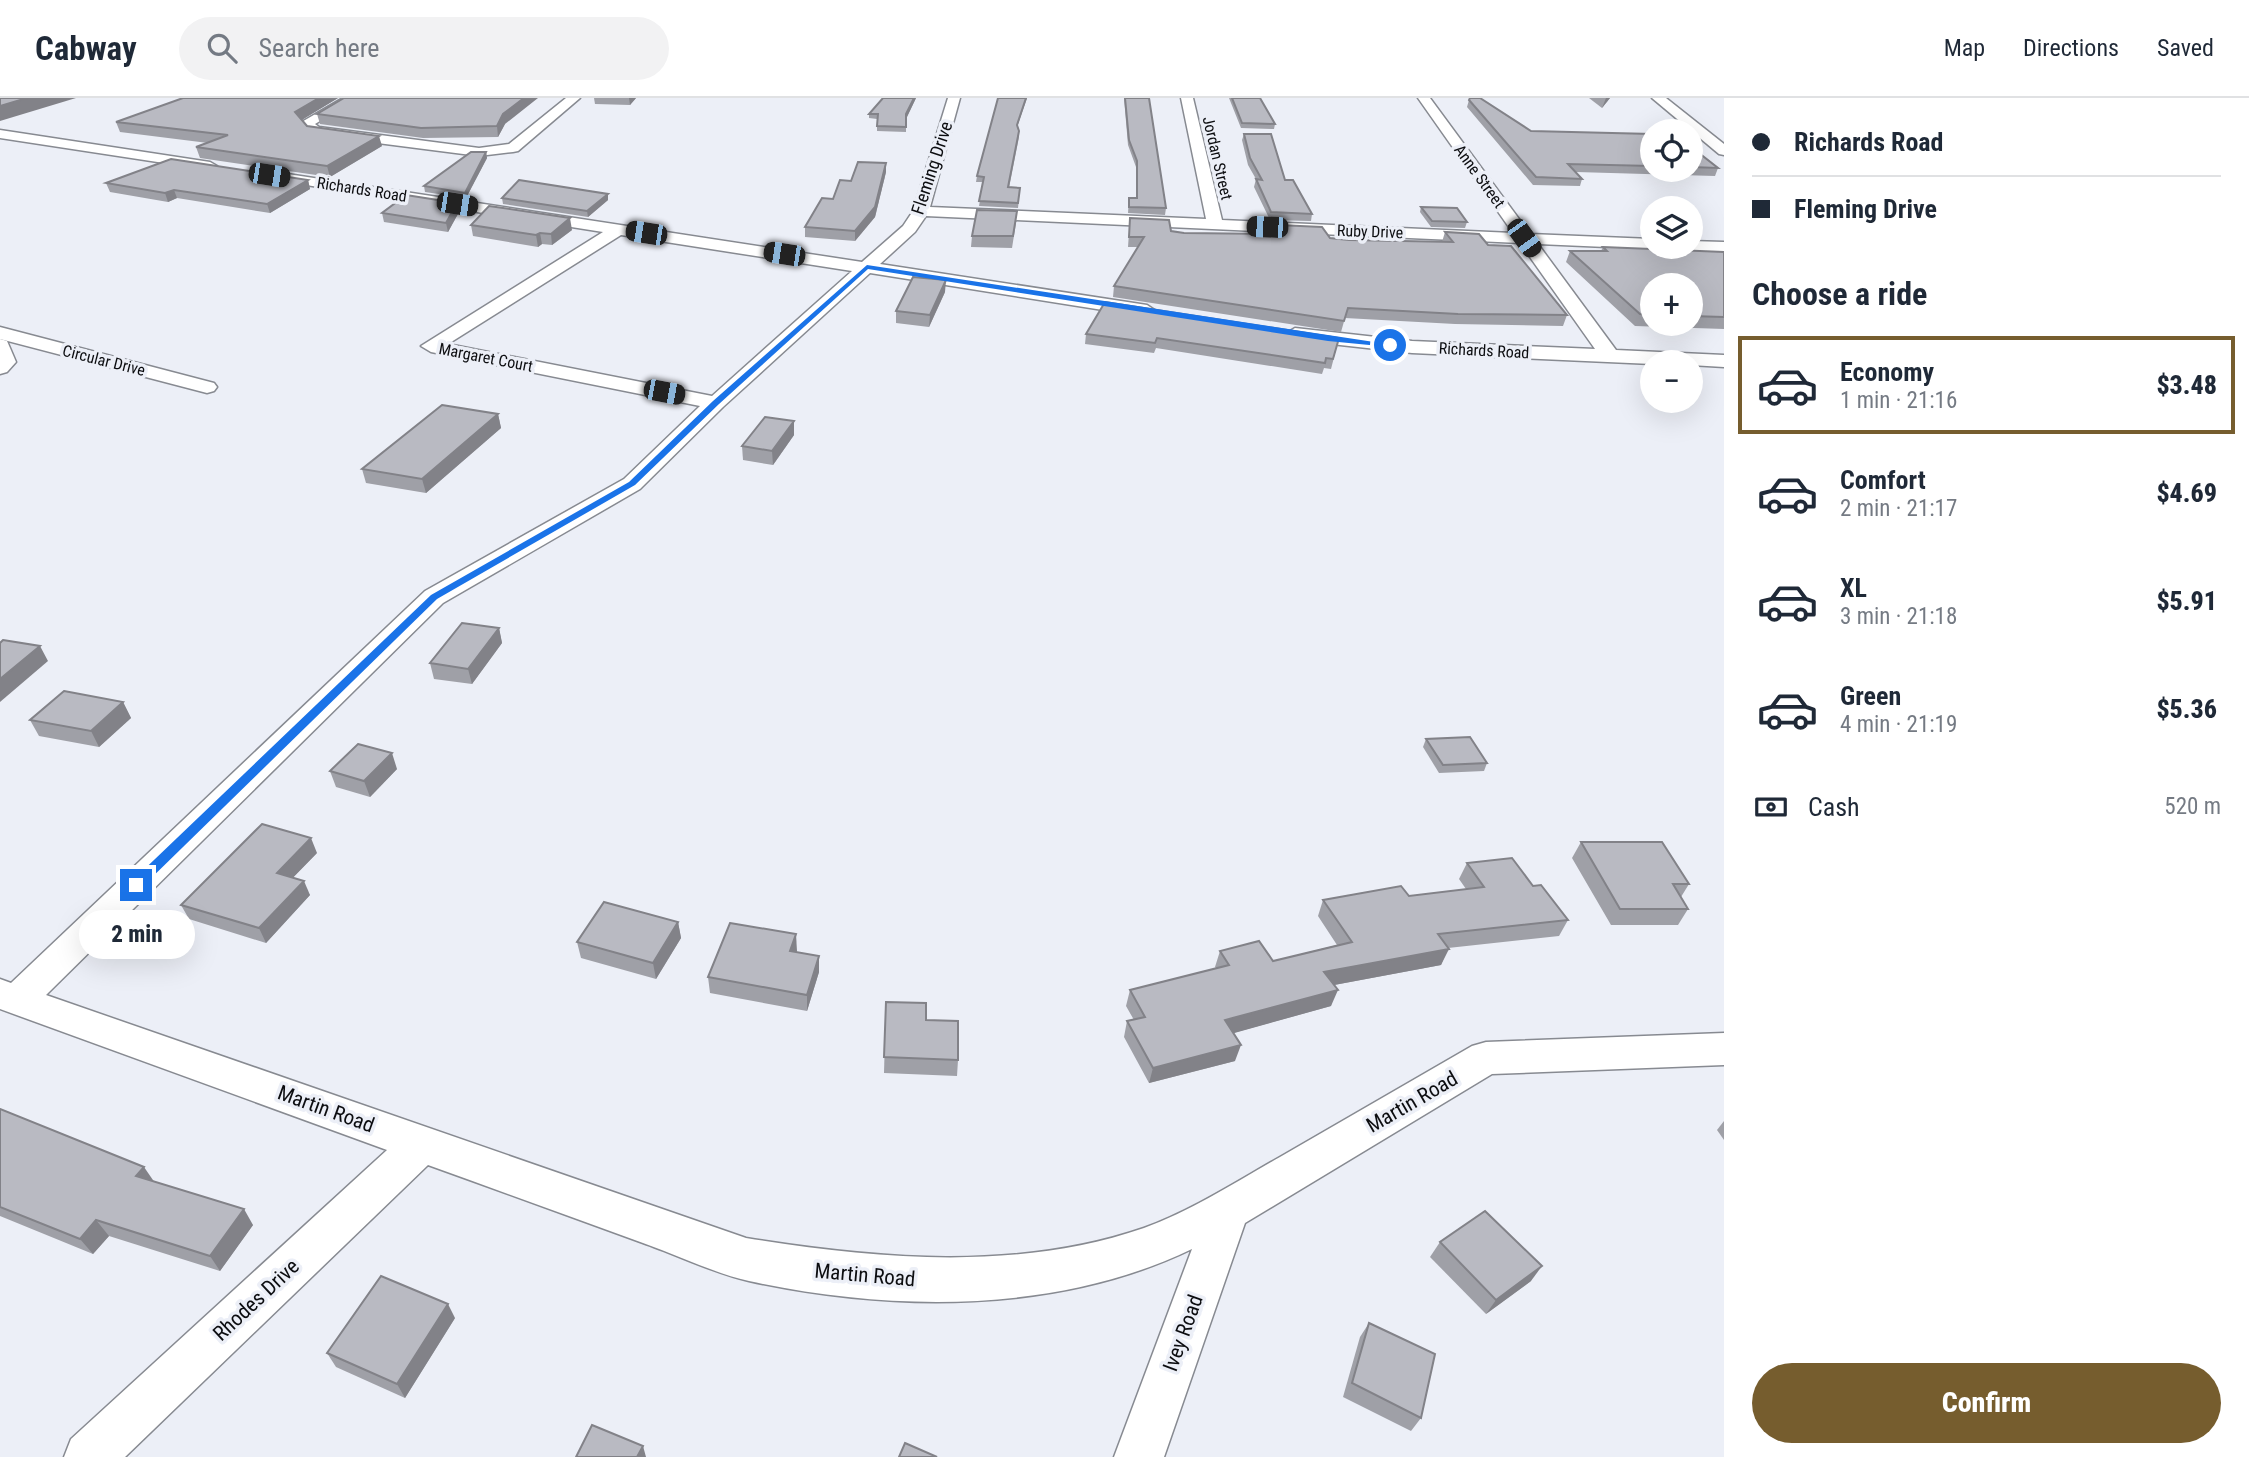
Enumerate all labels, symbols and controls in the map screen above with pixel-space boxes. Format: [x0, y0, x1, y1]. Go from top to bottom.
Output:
search box [179, 17, 669, 80]
text: Cabway [35, 29, 137, 68]
icon: search [203, 29, 241, 67]
text: Search here [259, 33, 380, 63]
text: Map [1944, 34, 1985, 62]
text: Directions [2023, 34, 2119, 62]
text: Saved [2157, 34, 2214, 62]
street label: Jordan Street [1199, 115, 1236, 202]
street label: Fleming Drive [907, 119, 956, 217]
map controls [1640, 119, 1703, 413]
button: locate [1640, 119, 1703, 182]
text: Richards Road [1794, 127, 1943, 157]
street label: Anne Street [1450, 141, 1509, 212]
car [247, 161, 292, 189]
street label: Richards Road [316, 173, 408, 206]
car [435, 190, 480, 218]
text: Fleming Drive [1794, 194, 1937, 224]
button: layers [1640, 196, 1703, 259]
car [1504, 215, 1545, 261]
car [1246, 216, 1289, 238]
car [624, 219, 669, 247]
street label: Ruby Drive [1337, 221, 1403, 242]
car [762, 240, 807, 268]
button: + [1640, 273, 1703, 336]
text: Choose a ride [1752, 275, 1927, 313]
route start [1374, 329, 1406, 361]
street label: Margaret Court [437, 339, 535, 376]
street label: Richards Road [1438, 339, 1530, 362]
street label: Circular Drive [61, 341, 147, 380]
button: − [1640, 350, 1703, 413]
icon: car [1756, 354, 1819, 417]
text: Economy [1840, 357, 1934, 387]
text: $3.48 [2156, 370, 2217, 400]
car [642, 378, 687, 406]
text: 1 min · 21:16 [1840, 387, 1957, 414]
icon: car [1756, 462, 1819, 525]
text: Comfort [1840, 465, 1926, 495]
text: $4.69 [2156, 478, 2217, 508]
text: 2 min · 21:17 [1840, 495, 1957, 522]
icon: car [1756, 570, 1819, 633]
text: XL [1840, 573, 1867, 603]
text: $5.91 [2156, 586, 2217, 616]
text: 3 min · 21:18 [1840, 603, 1957, 630]
icon: car [1756, 678, 1819, 741]
text: Green [1840, 681, 1901, 711]
text: $5.36 [2156, 694, 2217, 724]
text: 4 min · 21:19 [1840, 711, 1957, 738]
icon: cash [1752, 788, 1790, 826]
text: Cash [1808, 792, 1860, 822]
text: 520 m [2164, 793, 2221, 820]
route end [120, 869, 152, 901]
callout: 2 min [78, 910, 194, 958]
text: 2 min [111, 921, 163, 948]
street label: Martin Road [1362, 1066, 1462, 1138]
street label: Martin Road [274, 1080, 378, 1138]
street label: Rhodes Drive [208, 1254, 304, 1346]
street label: Martin Road [814, 1259, 916, 1291]
street label: Ivey Road [1158, 1292, 1208, 1374]
button: Confirm [1752, 1363, 2221, 1443]

